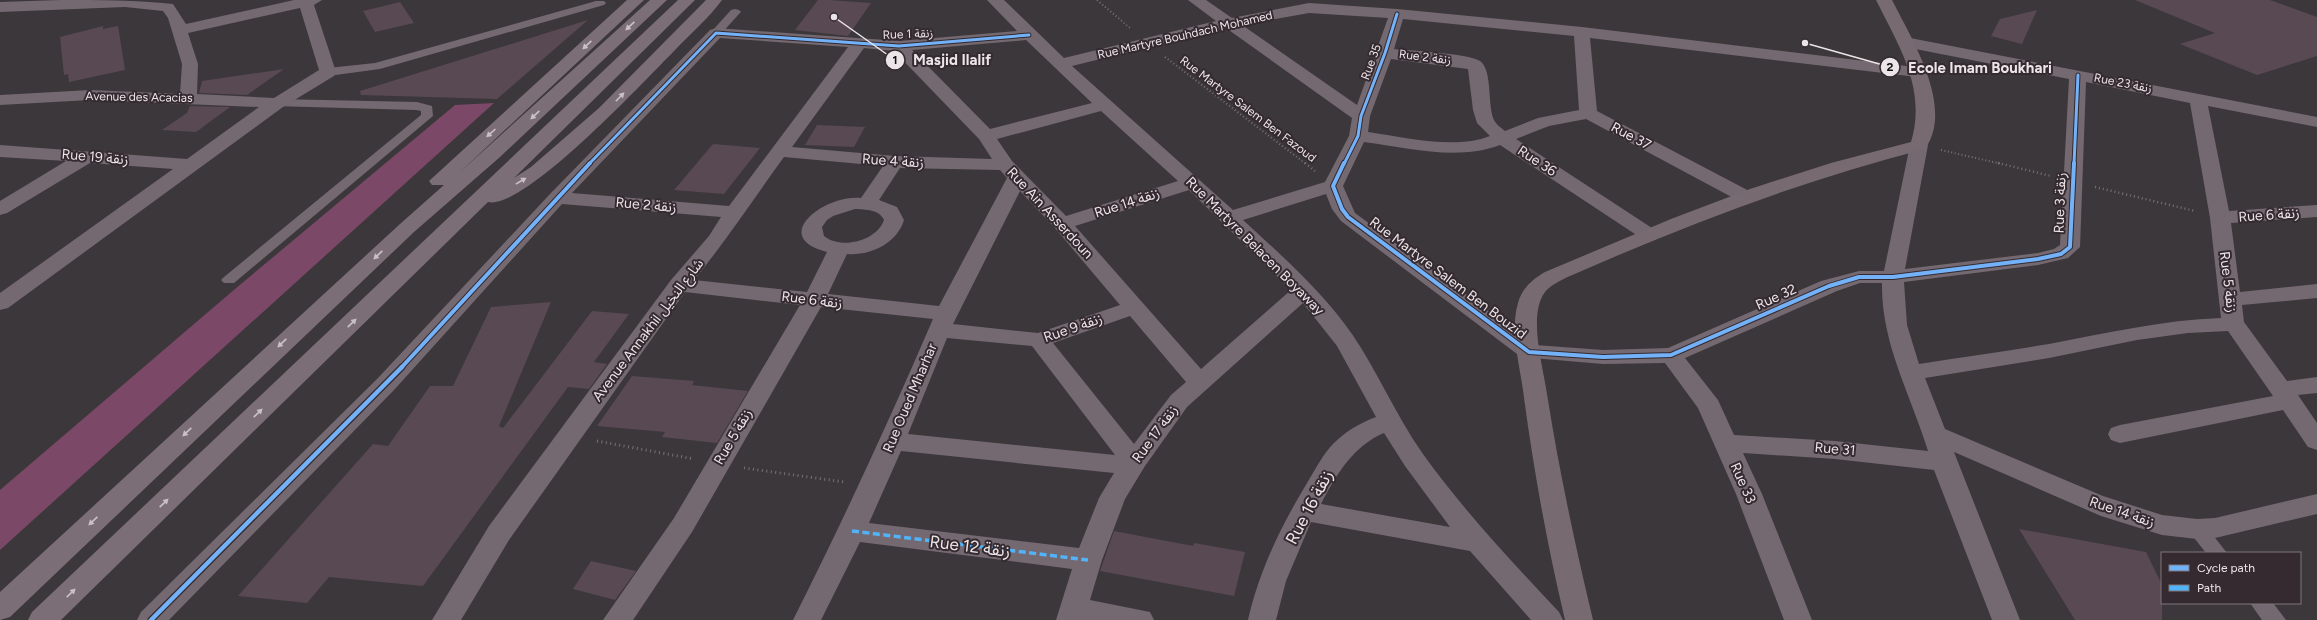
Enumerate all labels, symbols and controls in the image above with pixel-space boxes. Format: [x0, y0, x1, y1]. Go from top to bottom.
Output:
street label: Rue Martyre Bouhdach Mohamed [1096, 8, 1274, 62]
one-way arrow [625, 22, 636, 31]
street label: Rue 1 زنقة [882, 26, 934, 42]
one-way arrow [582, 40, 592, 50]
street label: Rue 35 [1358, 42, 1384, 82]
callout: Masjid Ilalif [885, 47, 1000, 74]
street label: Rue 2 زنقة [1398, 47, 1452, 67]
text: Masjid Ilalif [913, 51, 991, 69]
text: 1 [892, 53, 898, 67]
street label: Rue Martyre Salem Ben Fazoud [1177, 53, 1319, 165]
callout: Ecole Imam Boukhari [1880, 54, 2060, 81]
text: Ecole Imam Boukhari [1908, 59, 2052, 77]
text: 2 [1887, 60, 1894, 74]
street label: Rue 23 زنقة [2093, 71, 2153, 95]
street label: Avenue des Acacias [85, 89, 193, 105]
one-way arrow [615, 92, 625, 102]
one-way arrow [530, 110, 540, 119]
street label: Rue 37 [1608, 118, 1654, 154]
one-way arrow [486, 129, 496, 138]
street label: Rue 36 [1514, 142, 1560, 180]
street label: Rue 19 زنقة [61, 146, 129, 168]
street label: Rue 4 زنقة [861, 150, 925, 172]
street label: Rue Ain Asserdoun [1003, 164, 1097, 262]
street label: Rue 3 زنقة [2050, 172, 2070, 234]
street label: Rue Martyre Belacen Boyaway [1182, 173, 1328, 319]
one-way arrow [515, 178, 527, 185]
street label: Rue 14 زنقة [1092, 184, 1162, 222]
street label: Rue 2 زنقة [615, 194, 677, 216]
street label: Rue 6 زنقة [2238, 204, 2300, 226]
street label: Rue Martyre Salem Ben Bouzid [1366, 213, 1530, 343]
one-way arrow [373, 250, 383, 260]
street label: Rue 5 زنقة [2216, 250, 2240, 314]
street label: Avenue Annakhil شارع النخيل [589, 255, 709, 406]
street label: Rue 32 [1753, 280, 1799, 314]
street label: Rue 6 زنقة [781, 288, 843, 312]
street label: Rue 9 زنقة [1041, 310, 1105, 346]
one-way arrow [347, 319, 357, 328]
one-way arrow [278, 338, 287, 347]
street label: Rue Oued Mharhar [879, 341, 941, 455]
street label: Rue 17 زنقة [1129, 402, 1181, 466]
street label: Rue 5 زنقة [710, 406, 756, 468]
one-way arrow [253, 408, 263, 418]
one-way arrow [182, 427, 192, 436]
street label: Rue 31 [1814, 439, 1856, 459]
street label: Rue 33 [1727, 460, 1759, 506]
street label: Rue 16 زنقة [1281, 466, 1337, 548]
street label: Rue 14 زنقة [2087, 493, 2157, 531]
one-way arrow [159, 498, 169, 508]
one-way arrow [88, 516, 98, 526]
street label: Rue 12 زنقة [928, 531, 1012, 561]
legend [2161, 552, 2301, 604]
text: Cycle path [2197, 561, 2255, 575]
text: Path [2197, 581, 2221, 595]
one-way arrow [66, 589, 75, 598]

